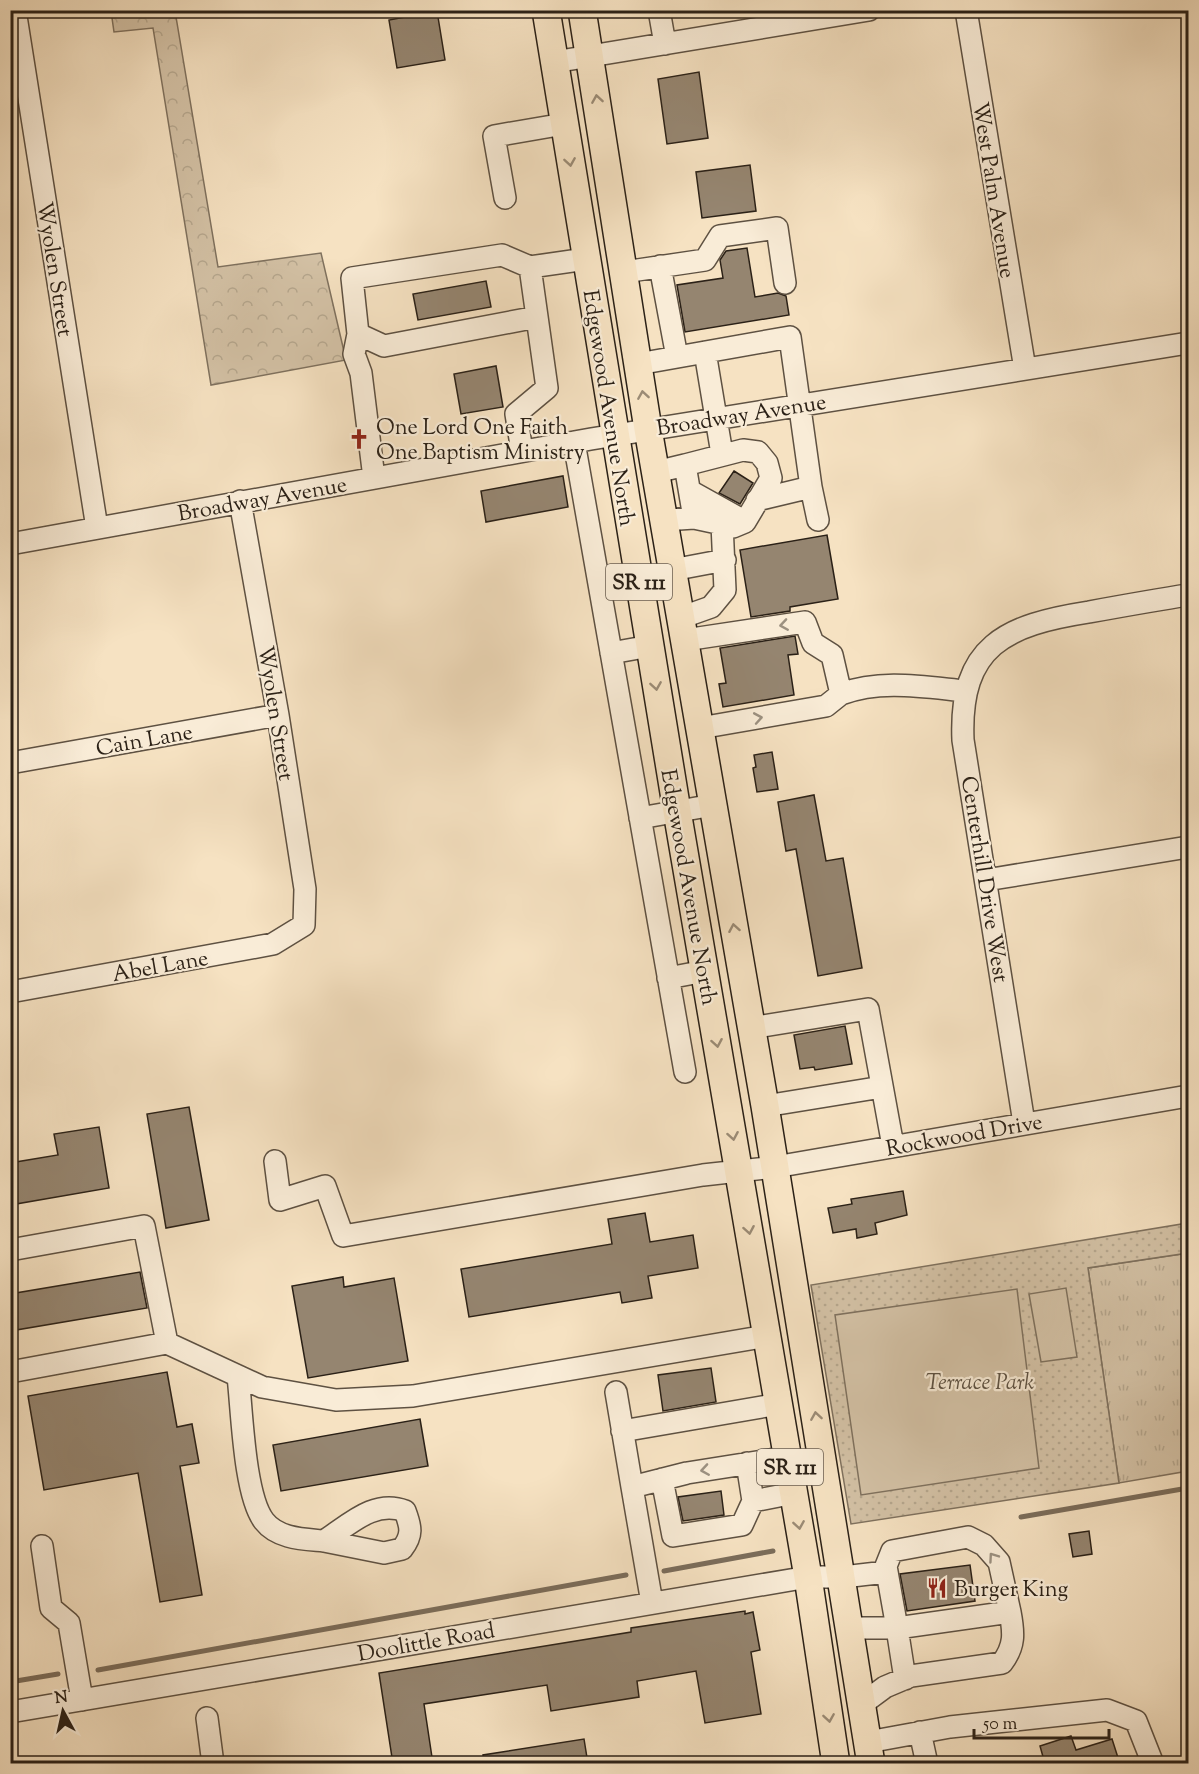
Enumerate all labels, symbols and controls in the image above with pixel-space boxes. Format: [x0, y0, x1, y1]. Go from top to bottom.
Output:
one-way arrow [591, 94, 603, 104]
street label: West Palm Avenue [962, 100, 1022, 281]
one-way arrow [564, 157, 576, 166]
street label: Wyolen Street [27, 200, 80, 340]
street label: Edgewood Avenue North [573, 288, 642, 529]
street label: Broadway Avenue [654, 388, 829, 446]
one-way arrow [637, 391, 650, 401]
place label: One Lord One Faith One Baptism Ministry [376, 413, 585, 470]
church icon: One Lord One Faith One Baptism Ministry [347, 427, 371, 451]
street label: Broadway Avenue [175, 470, 350, 532]
road number: SR 111 [606, 564, 672, 600]
one-way arrow [779, 618, 789, 631]
street label: Wyolen Street [248, 644, 301, 784]
one-way arrow [650, 681, 662, 690]
one-way arrow [753, 713, 762, 725]
street label: Cain Lane [94, 718, 196, 766]
street label: Edgewood Avenue North [651, 767, 724, 1008]
street label: Centerhill Drive West [951, 774, 1015, 985]
one-way arrow [729, 924, 741, 933]
street label: Abel Lane [110, 944, 211, 992]
one-way arrow [711, 1039, 723, 1048]
street label: Rockwood Drive [884, 1107, 1045, 1166]
one-way arrow [727, 1132, 739, 1141]
one-way arrow [743, 1225, 755, 1234]
park label: Terrace Park [926, 1368, 1034, 1400]
one-way arrow [810, 1411, 823, 1421]
road number: SR 111 [757, 1449, 823, 1485]
one-way arrow [700, 1464, 709, 1476]
one-way arrow [793, 1521, 805, 1530]
one-way arrow [989, 1553, 1000, 1564]
place label: Burger King [954, 1575, 1069, 1607]
restaurant icon: Burger King [925, 1576, 949, 1600]
street label: Doolittle Road [355, 1616, 498, 1672]
north arrow [33, 1681, 93, 1741]
text: N [53, 1686, 69, 1711]
scale bar [974, 1702, 1109, 1740]
text: 50 m [982, 1712, 1018, 1738]
one-way arrow [822, 1713, 835, 1723]

